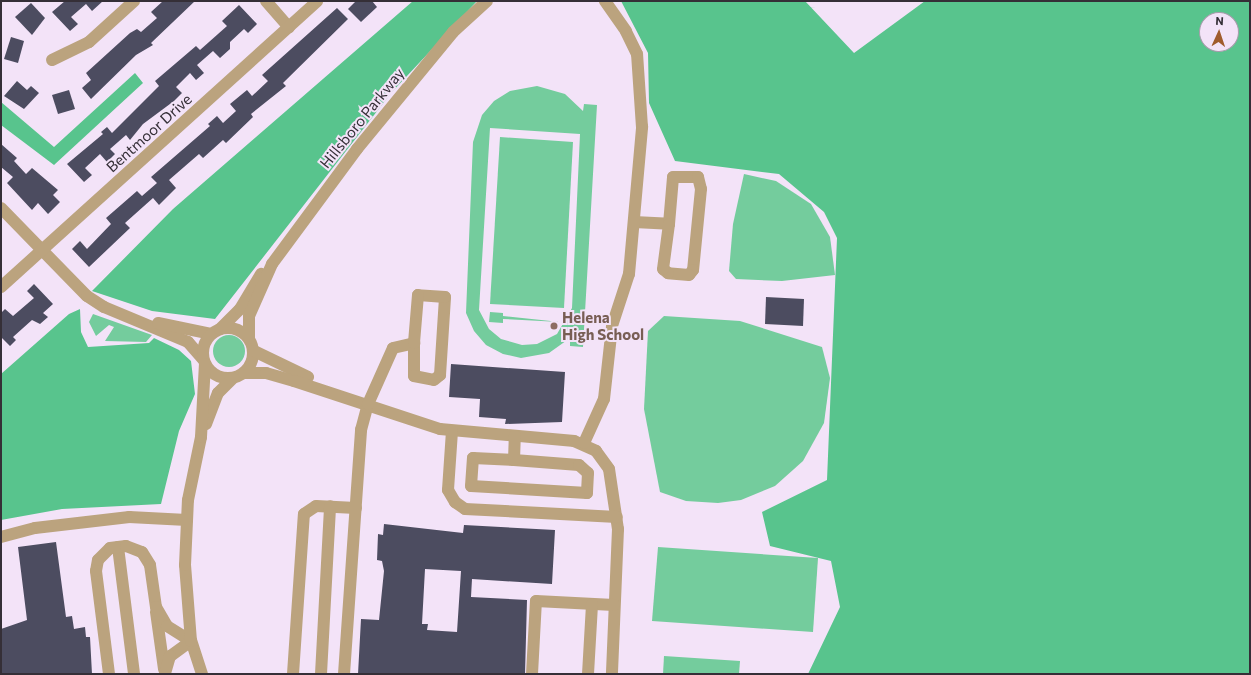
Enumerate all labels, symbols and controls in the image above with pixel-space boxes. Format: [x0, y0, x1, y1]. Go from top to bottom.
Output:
north arrow [1199, 12, 1239, 52]
text: N [1215, 14, 1224, 27]
street label: Hillsboro Parkway [316, 64, 408, 172]
street label: Bentmoor Drive [103, 90, 195, 176]
place label: Helena High School [562, 308, 644, 343]
marker: Helena High School [549, 321, 559, 331]

